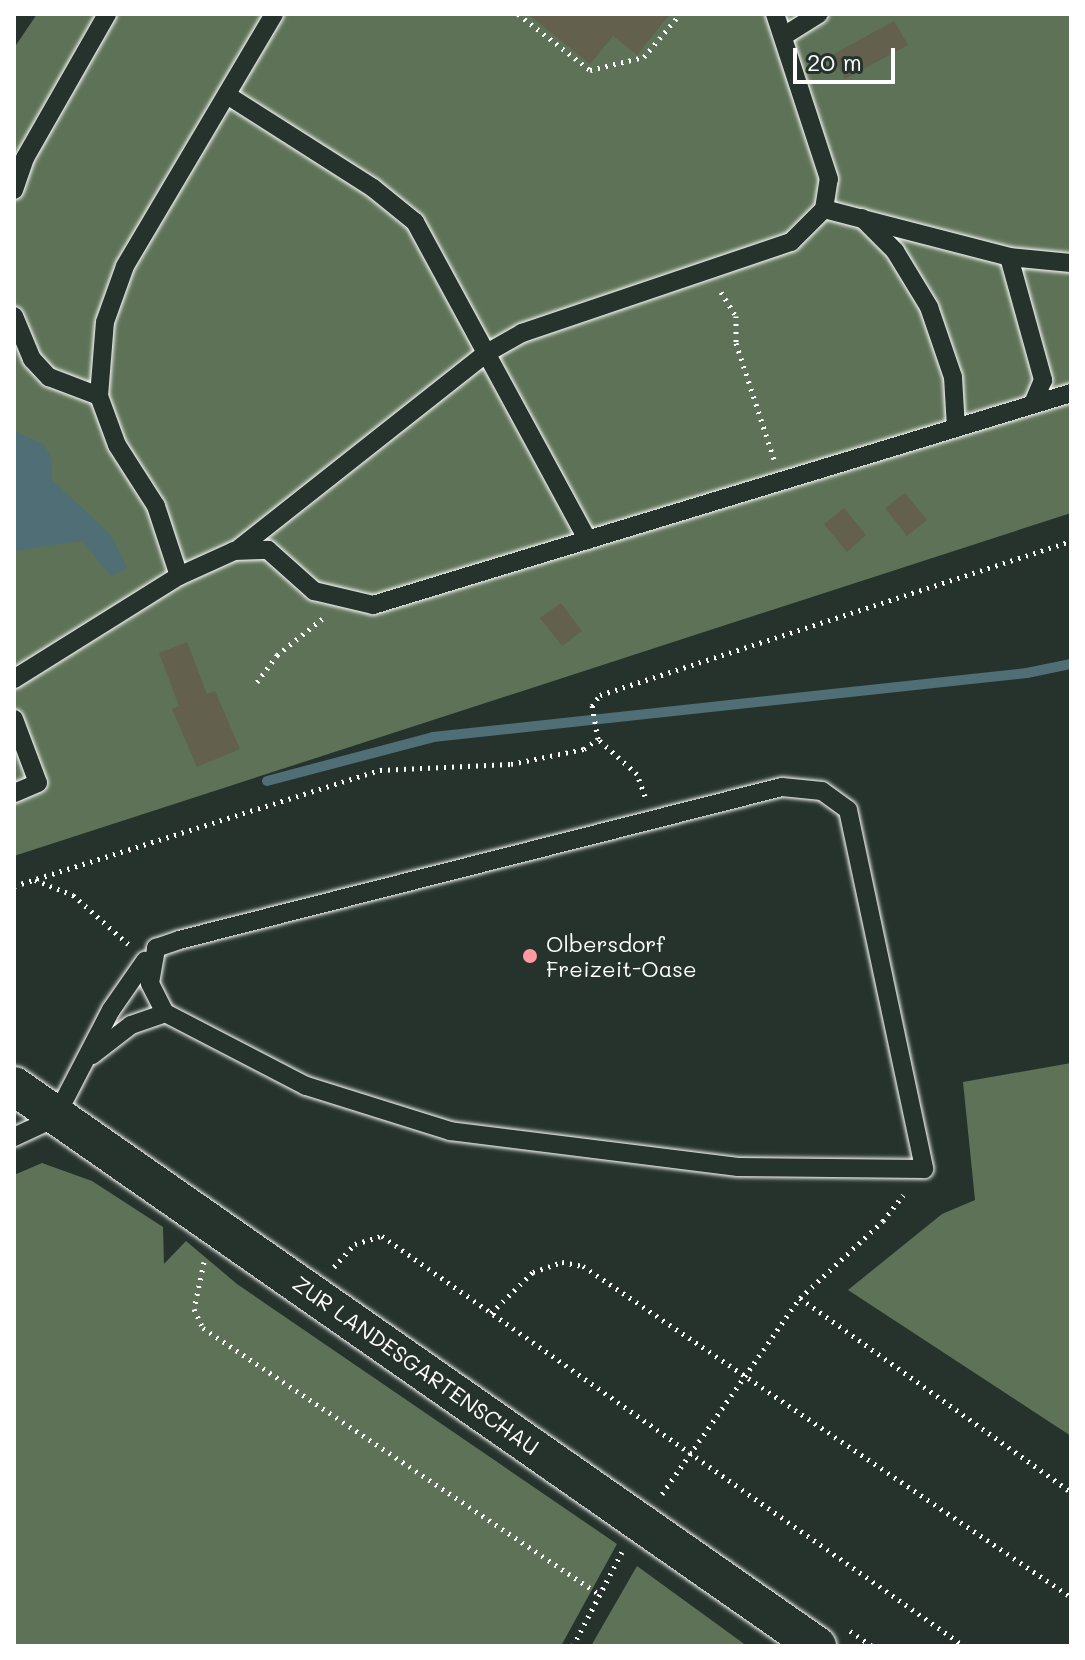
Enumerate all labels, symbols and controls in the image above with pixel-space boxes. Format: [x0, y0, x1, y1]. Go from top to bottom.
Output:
scale bar [797, 32, 899, 82]
text: 20 m [807, 46, 862, 77]
place label: Olbersdorf Freizeit-Oase [546, 930, 697, 982]
marker: Olbersdorf Freizeit-Oase [521, 947, 539, 965]
street label: ZUR LANDESGARTENSCHAU [288, 1270, 544, 1460]

